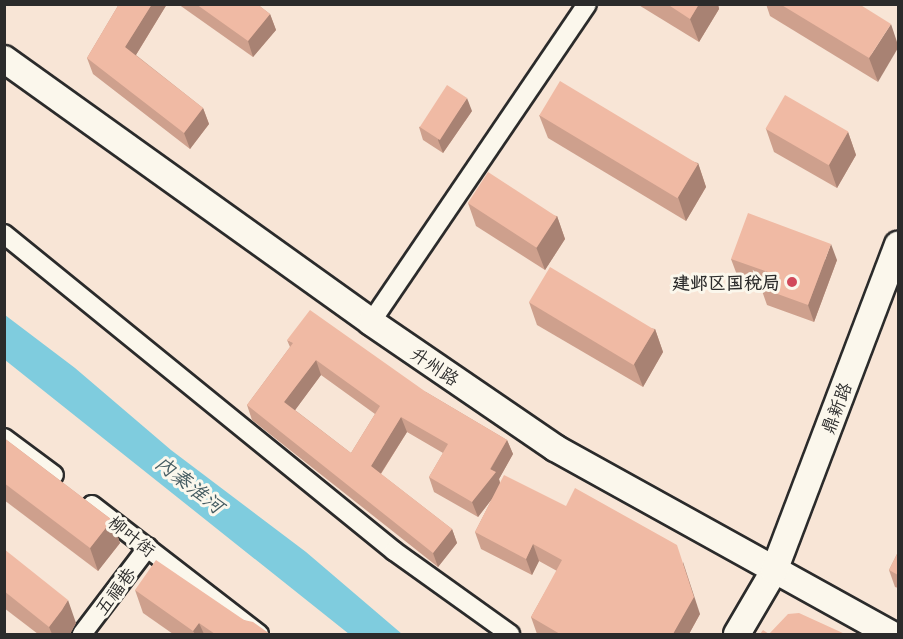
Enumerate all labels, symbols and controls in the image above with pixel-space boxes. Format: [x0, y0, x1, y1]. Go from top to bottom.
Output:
place label: 建邺区国税局 [672, 271, 780, 293]
marker: 建邺区国税局 [785, 275, 799, 289]
street label: 升州路 [407, 342, 463, 390]
street label: 鼎新路 [816, 379, 856, 437]
water label: 内秦淮河 [151, 450, 229, 518]
street label: 柳叶街 [104, 511, 160, 561]
street label: 五福巷 [90, 563, 140, 619]

